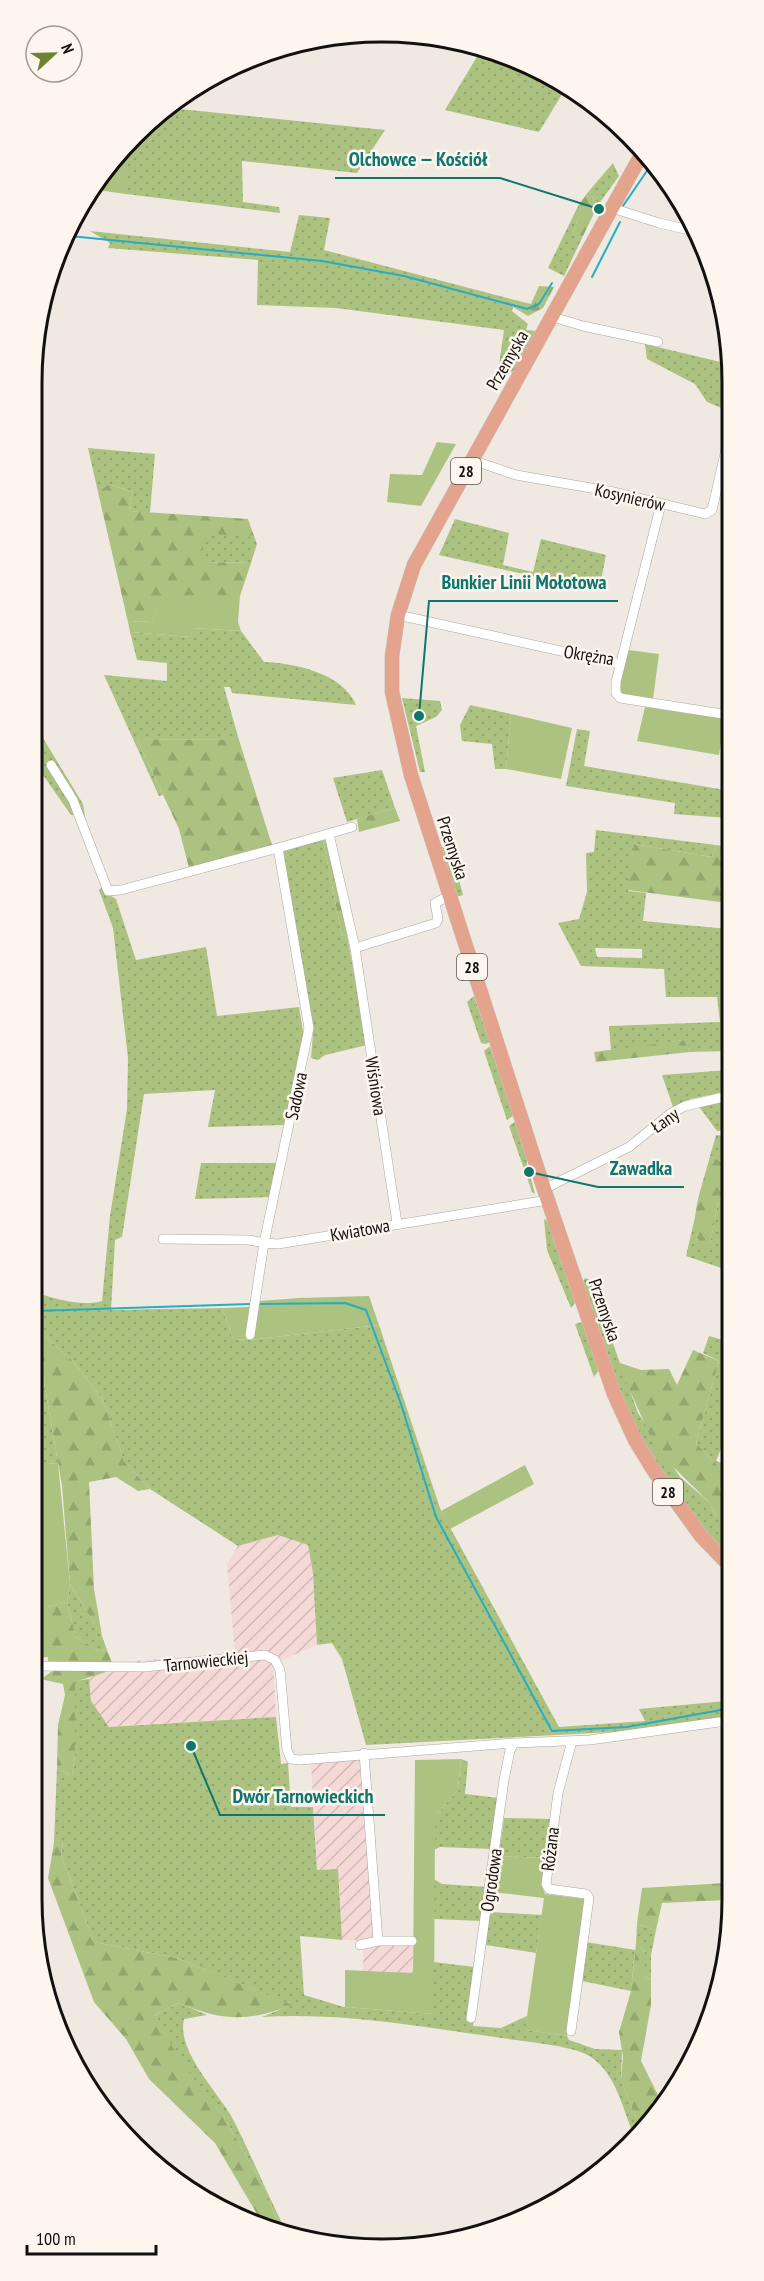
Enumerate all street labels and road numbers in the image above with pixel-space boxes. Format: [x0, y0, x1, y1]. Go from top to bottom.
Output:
street label: Przemyska [481, 326, 533, 394]
road number: 28 [451, 458, 481, 484]
street label: Kosynierów [593, 478, 668, 516]
street label: Okrężna [562, 640, 616, 670]
street label: Przemyska [432, 814, 474, 882]
road number: 28 [457, 954, 487, 980]
street label: Wiśniowa [360, 1055, 392, 1117]
street label: Sadowa [280, 1070, 312, 1122]
street label: Łany [646, 1102, 684, 1138]
street label: Kwiatowa [328, 1213, 392, 1247]
street label: Przemyska [584, 1276, 626, 1344]
road number: 28 [653, 1479, 683, 1505]
street label: Tarnowieckiej [163, 1645, 249, 1677]
street label: Różana [536, 1826, 564, 1872]
street label: Ogrodowa [475, 1847, 507, 1913]

